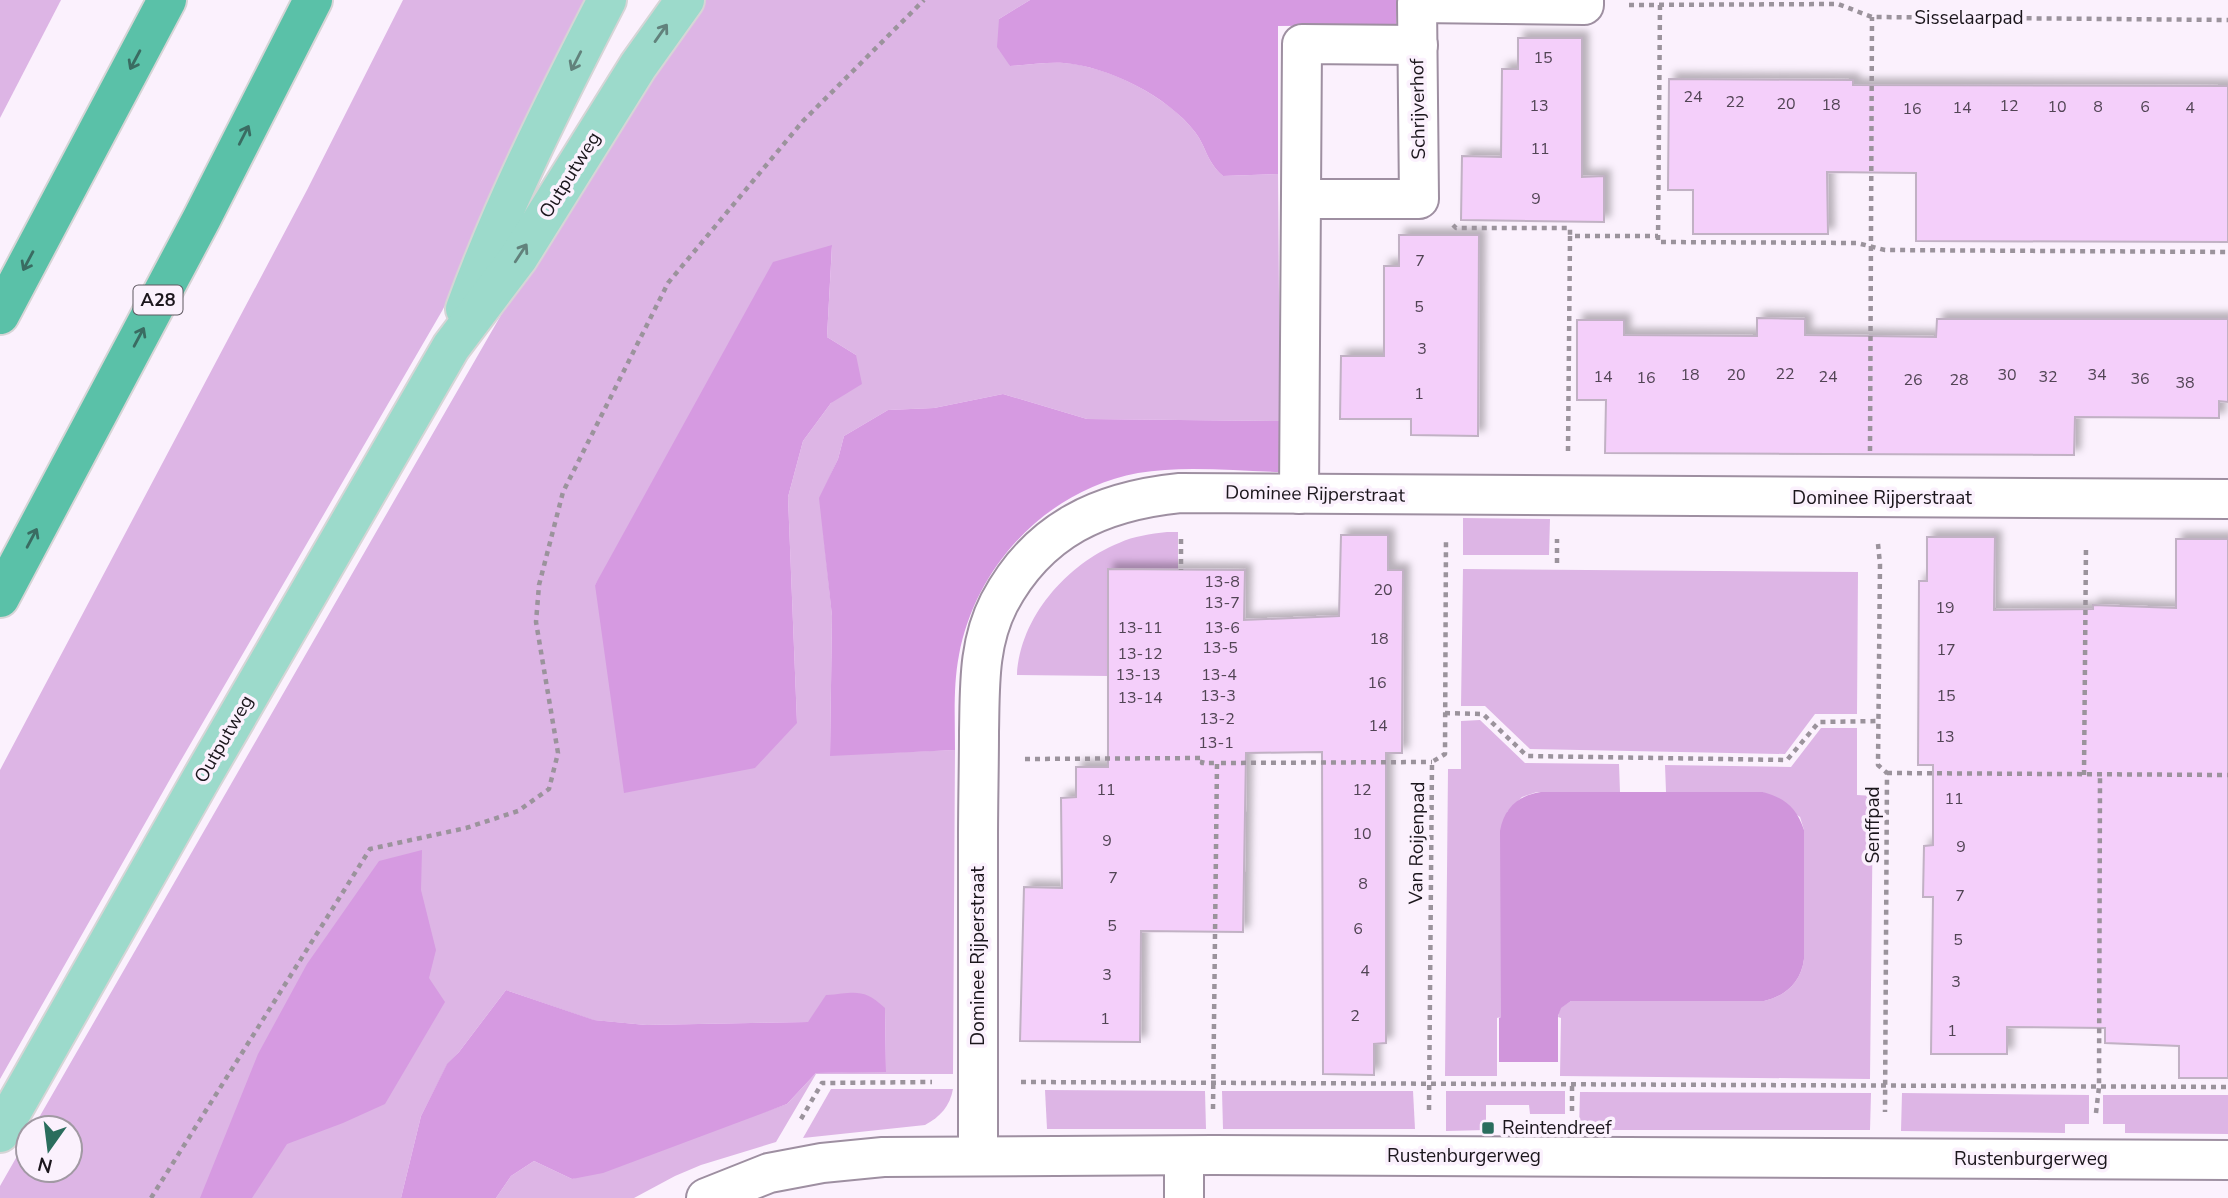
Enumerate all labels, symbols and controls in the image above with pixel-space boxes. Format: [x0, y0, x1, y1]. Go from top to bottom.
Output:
street label: Sisselaarpad [1914, 5, 2024, 31]
one-way arrow [654, 24, 669, 43]
house number: 15 [1533, 47, 1553, 69]
one-way arrow [128, 49, 141, 70]
one-way arrow [568, 50, 582, 71]
street label: Schrijverhof [1404, 58, 1432, 160]
house number: 24 [1683, 86, 1703, 108]
house number: 22 [1725, 91, 1745, 113]
house number: 20 [1776, 93, 1796, 115]
house number: 18 [1821, 94, 1841, 116]
house number: 13 [1529, 95, 1549, 117]
house number: 12 [1999, 95, 2019, 117]
house number: 10 [2047, 96, 2067, 118]
house number: 8 [2093, 96, 2103, 118]
house number: 6 [2140, 96, 2150, 118]
house number: 14 [1952, 97, 1972, 119]
house number: 4 [2185, 97, 2195, 119]
house number: 16 [1902, 98, 1922, 120]
one-way arrow [237, 126, 251, 146]
street label: Outputweg [533, 127, 607, 223]
house number: 11 [1530, 138, 1550, 160]
house number: 9 [1531, 188, 1541, 210]
one-way arrow [514, 243, 528, 263]
one-way arrow [21, 250, 35, 271]
house number: 7 [1415, 250, 1425, 272]
road number: A28 [134, 286, 182, 314]
house number: 5 [1414, 296, 1424, 318]
one-way arrow [132, 327, 146, 348]
house number: 3 [1417, 338, 1427, 360]
house number: 22 [1775, 363, 1795, 385]
house number: 18 [1680, 364, 1700, 386]
house number: 20 [1726, 364, 1746, 386]
house number: 30 [1997, 364, 2017, 386]
house number: 34 [2087, 364, 2107, 386]
house number: 14 [1593, 366, 1613, 388]
house number: 24 [1818, 366, 1838, 388]
house number: 32 [2038, 366, 2058, 388]
house number: 16 [1636, 367, 1656, 389]
house number: 36 [2130, 368, 2150, 390]
house number: 26 [1903, 369, 1923, 391]
house number: 28 [1949, 369, 1969, 391]
house number: 38 [2175, 372, 2195, 394]
house number: 1 [1414, 383, 1424, 405]
street label: Dominee Rijperstraat [1225, 479, 1406, 509]
street label: Dominee Rijperstraat [1792, 485, 1972, 511]
one-way arrow [26, 528, 39, 549]
house number: 13-8 [1204, 571, 1240, 593]
house number: 20 [1373, 579, 1393, 601]
house number: 13-7 [1204, 592, 1240, 614]
house number: 19 [1935, 597, 1955, 619]
house number: 13-11 [1117, 617, 1163, 639]
house number: 13-6 [1204, 617, 1240, 639]
house number: 18 [1369, 628, 1389, 650]
house number: 13-5 [1202, 637, 1238, 659]
house number: 17 [1936, 639, 1956, 661]
house number: 13-12 [1117, 643, 1163, 665]
house number: 13-13 [1115, 664, 1161, 686]
house number: 13-4 [1201, 664, 1237, 686]
house number: 16 [1367, 672, 1387, 694]
house number: 13-3 [1200, 685, 1236, 707]
house number: 15 [1936, 685, 1956, 707]
house number: 13-14 [1117, 687, 1163, 709]
street label: Outputweg [188, 690, 260, 788]
house number: 13-2 [1199, 708, 1235, 730]
house number: 14 [1368, 715, 1388, 737]
house number: 13 [1935, 726, 1955, 748]
house number: 13-1 [1198, 732, 1234, 754]
house number: 11 [1096, 779, 1116, 801]
house number: 12 [1352, 779, 1372, 801]
street label: Van Roijenpad [1403, 781, 1431, 906]
street label: Senffpad [1860, 786, 1886, 864]
house number: 11 [1944, 788, 1964, 810]
house number: 10 [1352, 823, 1372, 845]
house number: 9 [1102, 830, 1112, 852]
house number: 9 [1956, 836, 1966, 858]
street label: Dominee Rijperstraat [965, 866, 991, 1046]
house number: 7 [1108, 867, 1118, 889]
house number: 8 [1358, 873, 1368, 895]
house number: 7 [1955, 885, 1965, 907]
house number: 5 [1107, 915, 1117, 937]
house number: 6 [1353, 918, 1363, 940]
house number: 5 [1953, 929, 1963, 951]
house number: 4 [1360, 960, 1370, 982]
house number: 3 [1102, 964, 1112, 986]
house number: 3 [1951, 971, 1961, 993]
house number: 2 [1350, 1005, 1360, 1027]
house number: 1 [1100, 1008, 1110, 1030]
house number: 1 [1947, 1020, 1957, 1042]
north arrow [14, 1114, 84, 1184]
place label: Reintendreef [1502, 1115, 1612, 1141]
marker: Reintendreef [1480, 1120, 1496, 1136]
street label: Rustenburgerweg [1387, 1143, 1541, 1169]
street label: Rustenburgerweg [1954, 1146, 2108, 1172]
text: N [35, 1150, 55, 1179]

